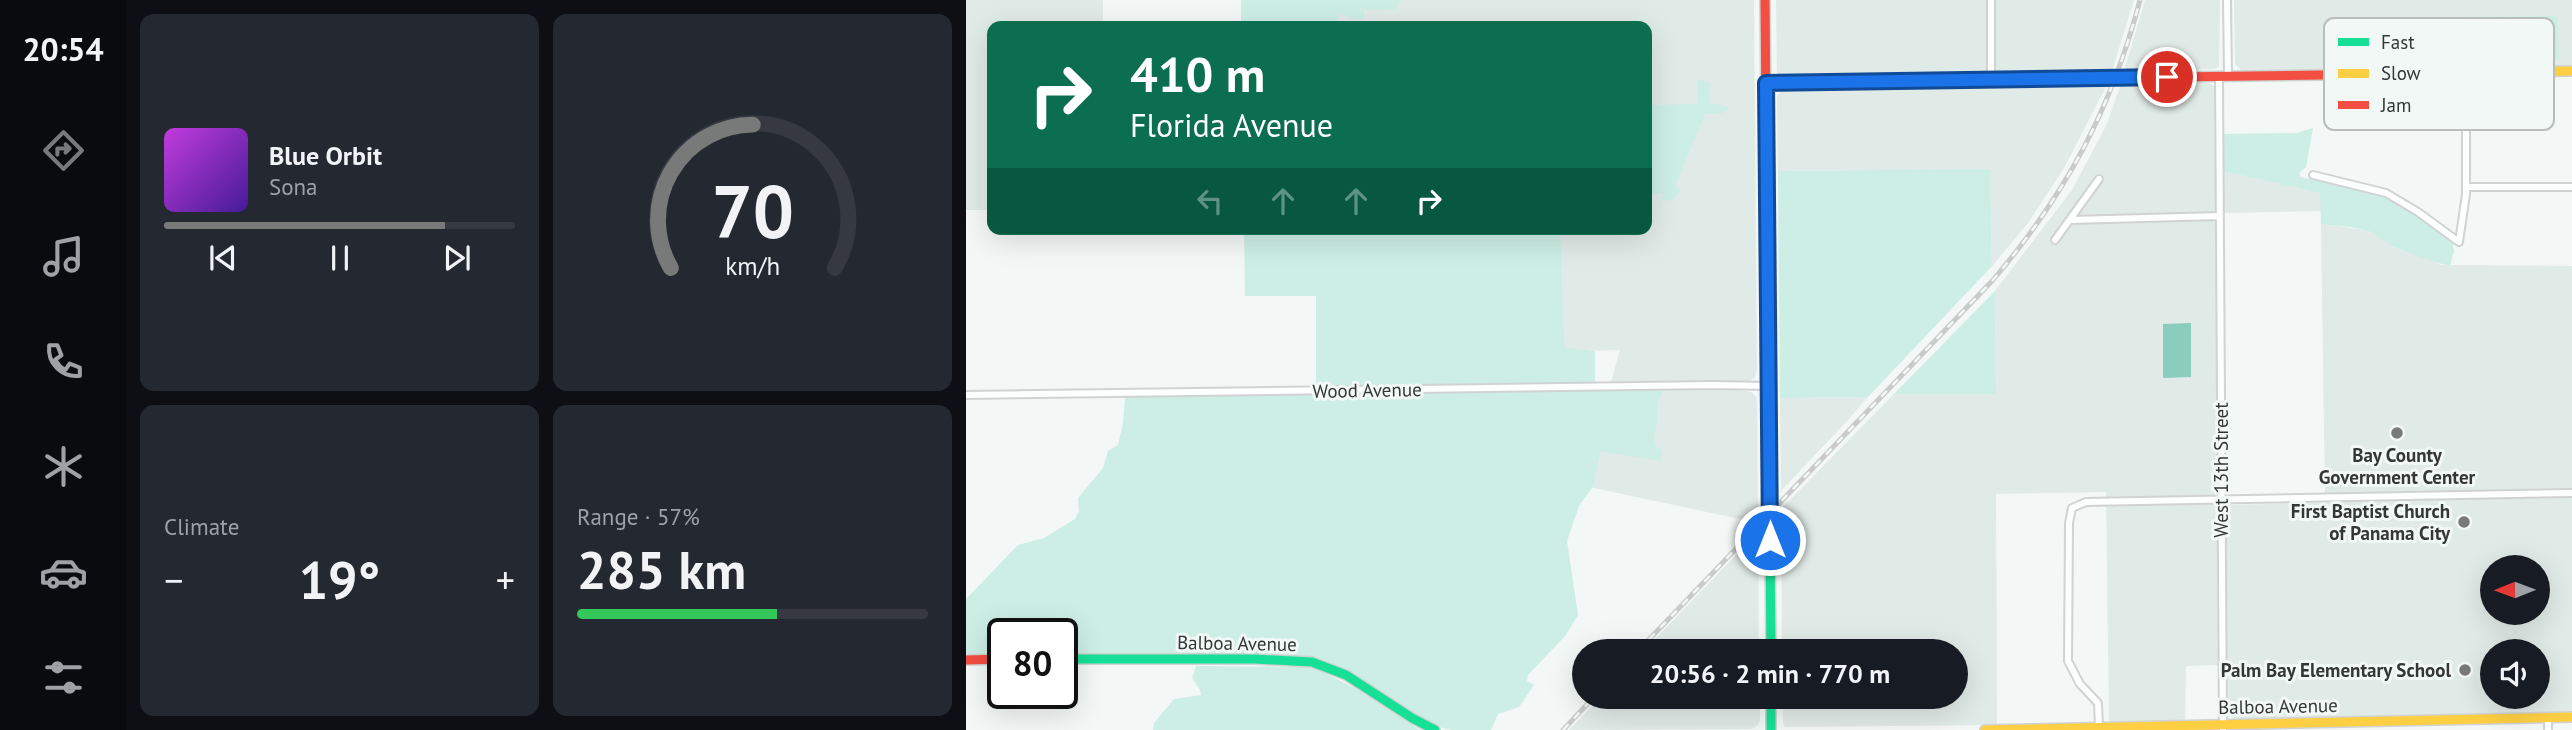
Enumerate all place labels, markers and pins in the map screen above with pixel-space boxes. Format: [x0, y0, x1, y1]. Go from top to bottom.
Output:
pin [2137, 47, 2197, 107]
marker: Bay County Government Center [2389, 425, 2405, 441]
place label: Bay County Government Center [2319, 443, 2476, 489]
place label: First Baptist Church of Panama City [2291, 499, 2451, 545]
marker: First Baptist Church of Panama City [2456, 514, 2472, 530]
place label: Palm Bay Elementary School [2221, 658, 2451, 682]
marker: Palm Bay Elementary School [2457, 662, 2473, 678]

